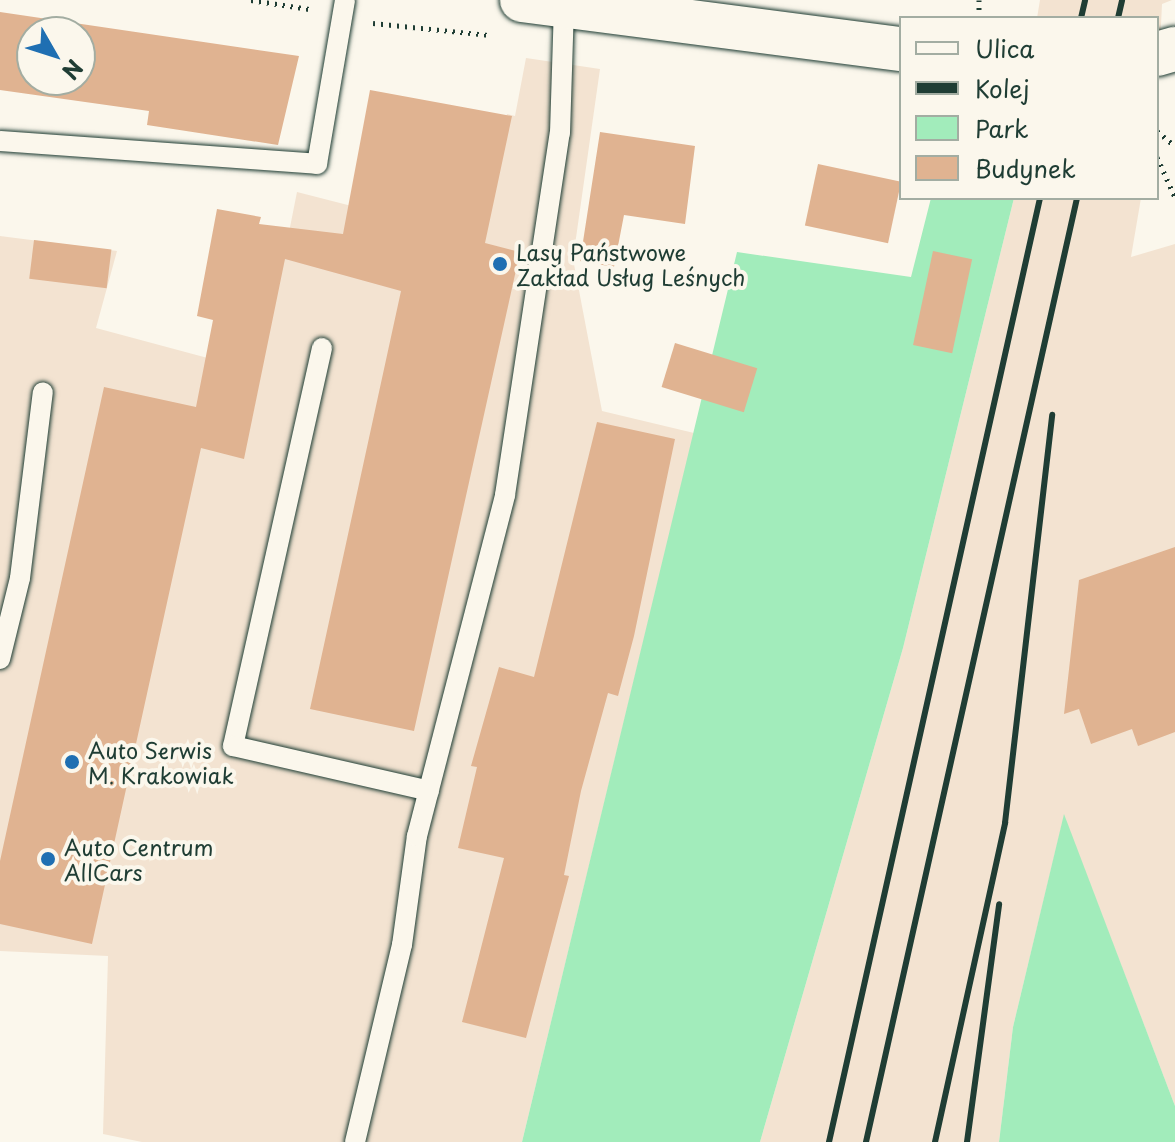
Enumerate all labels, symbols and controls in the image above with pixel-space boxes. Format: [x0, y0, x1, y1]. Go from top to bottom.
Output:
north arrow [16, 16, 96, 96]
legend [899, 16, 1159, 200]
text: Ulica [975, 30, 1034, 66]
text: N [55, 53, 92, 87]
text: Kolej [975, 70, 1030, 106]
text: Park [975, 110, 1029, 146]
text: Budynek [975, 150, 1076, 186]
place label: Lasy Państwowe Zakład Usług Leśnych [516, 238, 744, 290]
marker: Lasy Państwowe Zakład Usług Leśnych [491, 255, 509, 273]
place label: Auto Serwis M. Krakowiak [88, 736, 235, 788]
marker: Auto Serwis M. Krakowiak [63, 753, 81, 771]
place label: Auto Centrum AllCars [64, 833, 215, 884]
marker: Auto Centrum AllCars [39, 850, 57, 868]

